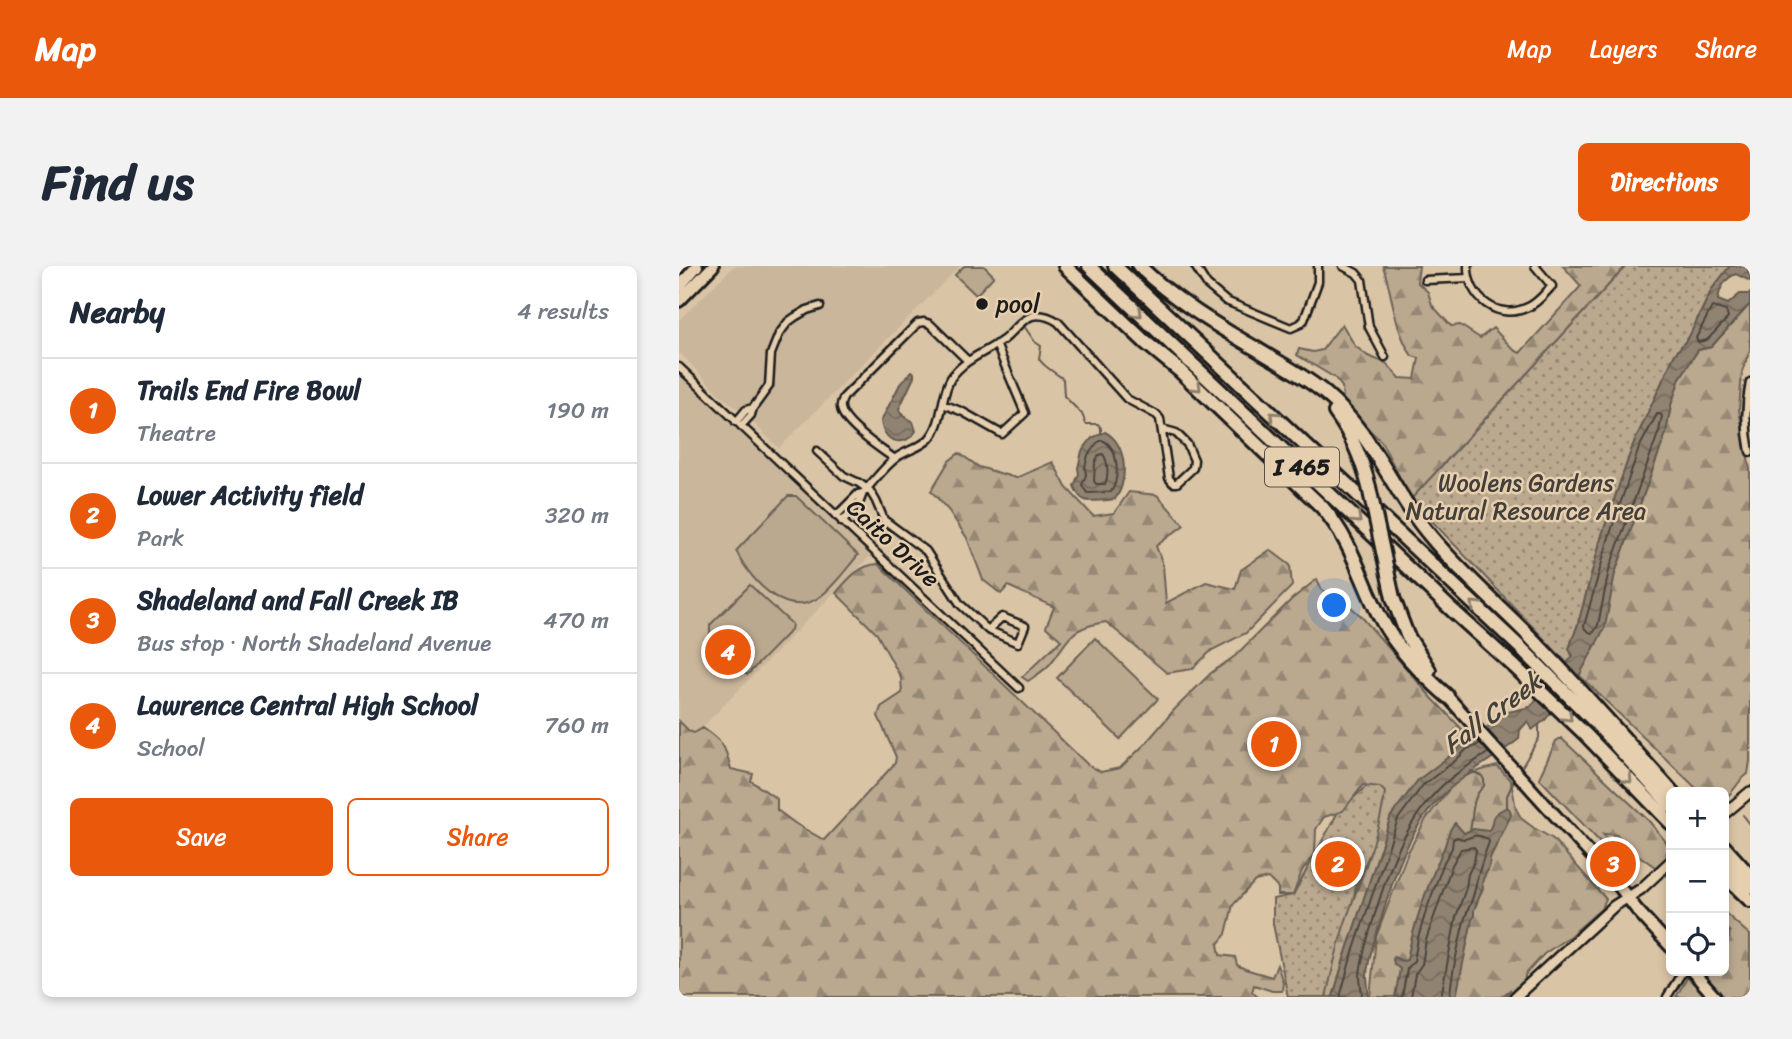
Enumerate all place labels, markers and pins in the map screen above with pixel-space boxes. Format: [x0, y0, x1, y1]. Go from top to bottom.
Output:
place label: pool [995, 283, 1041, 325]
marker: pool [974, 296, 990, 312]
pin: 4 [705, 626, 751, 678]
pin: 1 [1251, 718, 1297, 770]
pin: 2 [1315, 838, 1361, 890]
pin: 3 [1590, 838, 1636, 890]

